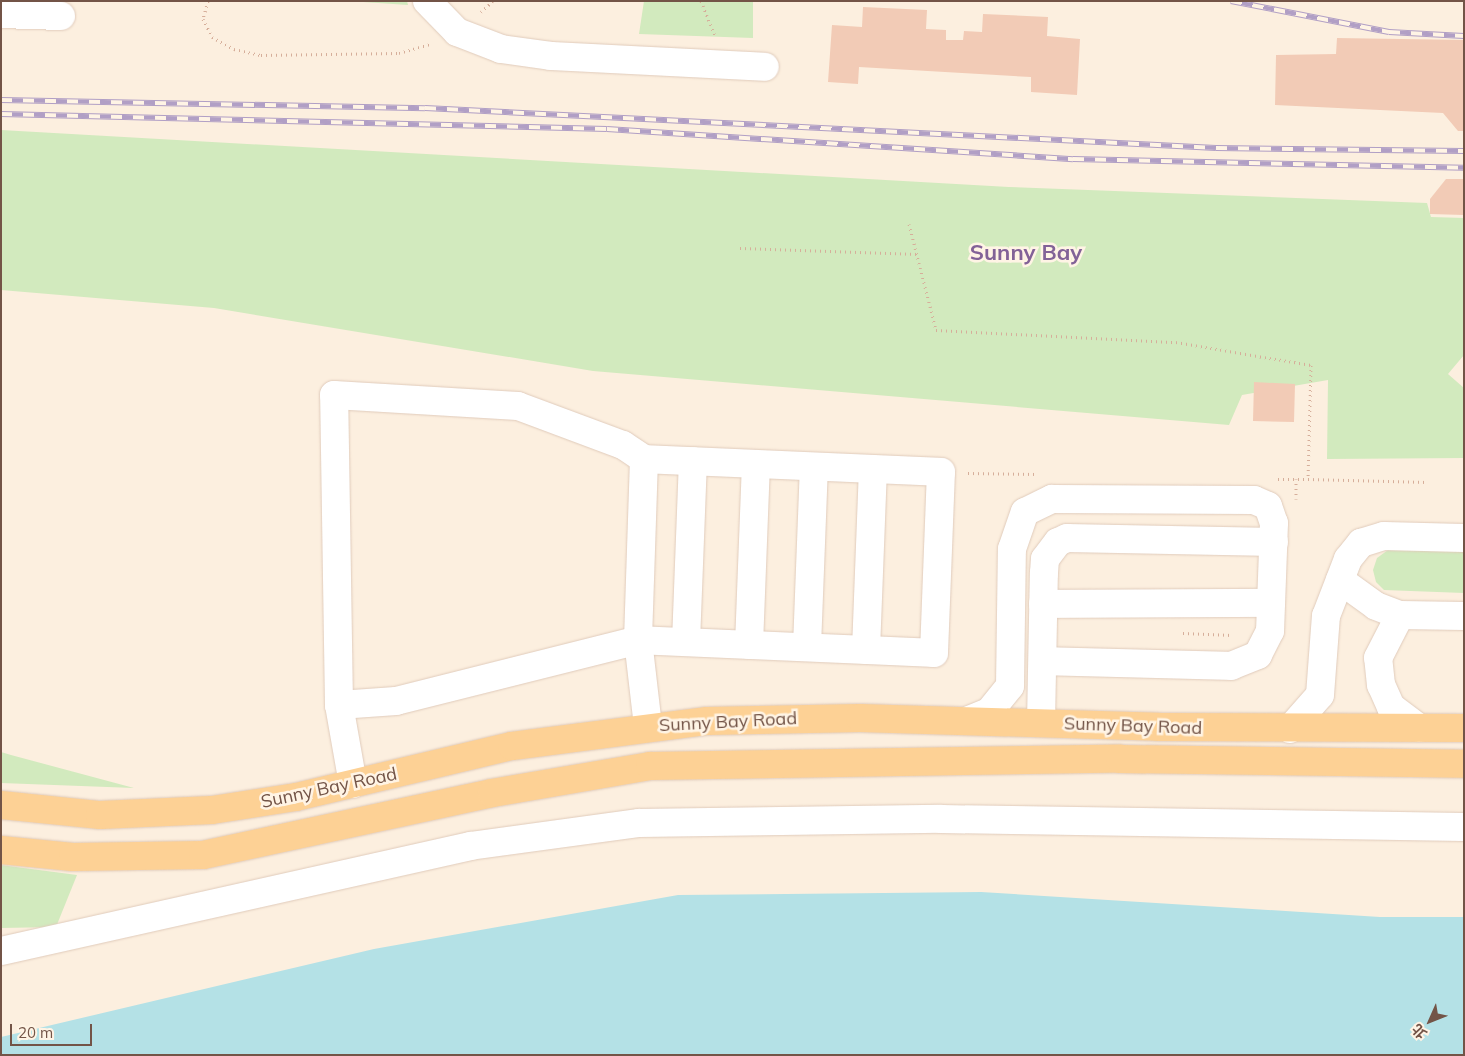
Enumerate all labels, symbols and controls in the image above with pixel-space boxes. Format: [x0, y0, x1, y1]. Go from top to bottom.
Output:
district label: Sunny Bay [970, 240, 1082, 266]
street label: Sunny Bay Road [658, 708, 798, 736]
street label: Sunny Bay Road [1064, 713, 1202, 739]
street label: Sunny Bay Road [259, 763, 399, 813]
north arrow [1405, 996, 1455, 1046]
scale bar [12, 1014, 95, 1046]
text: 北 [1408, 1020, 1431, 1043]
text: 20 m [18, 1023, 53, 1042]

